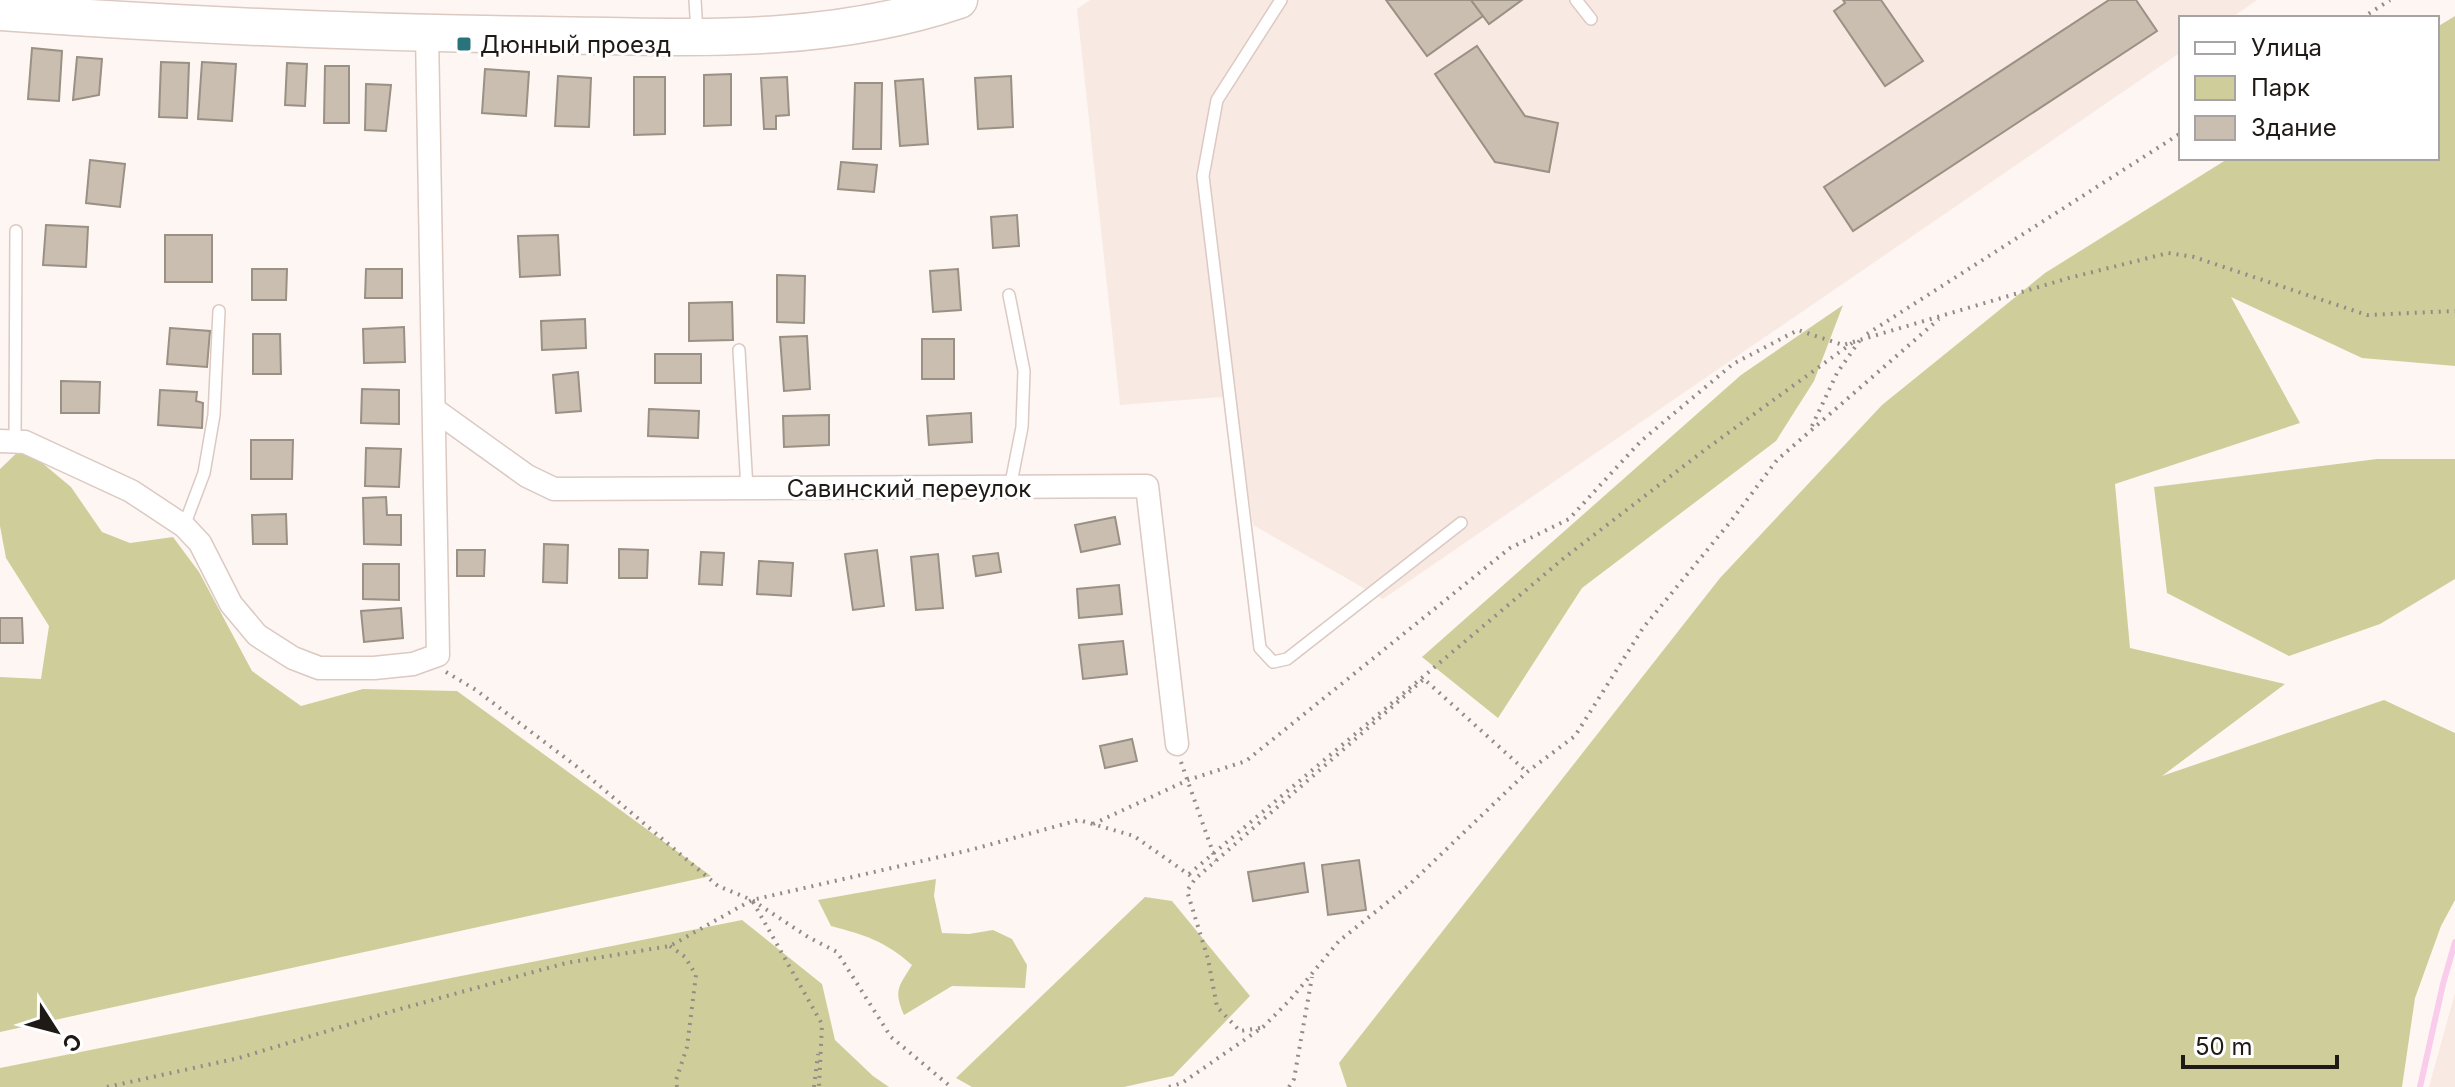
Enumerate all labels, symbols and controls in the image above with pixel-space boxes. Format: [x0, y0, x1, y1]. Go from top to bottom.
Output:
legend [2179, 16, 2439, 160]
place label: Дюнный проезд [480, 30, 671, 59]
text: Улица [2251, 33, 2322, 62]
marker: Дюнный проезд [455, 35, 473, 53]
text: Парк [2251, 73, 2310, 102]
text: Здание [2251, 113, 2337, 142]
street label: Савинский переулок [787, 474, 1031, 503]
north arrow [16, 991, 96, 1071]
scale bar [2183, 1019, 2337, 1069]
text: С [57, 1029, 87, 1057]
text: 50 m [2195, 1032, 2253, 1061]

